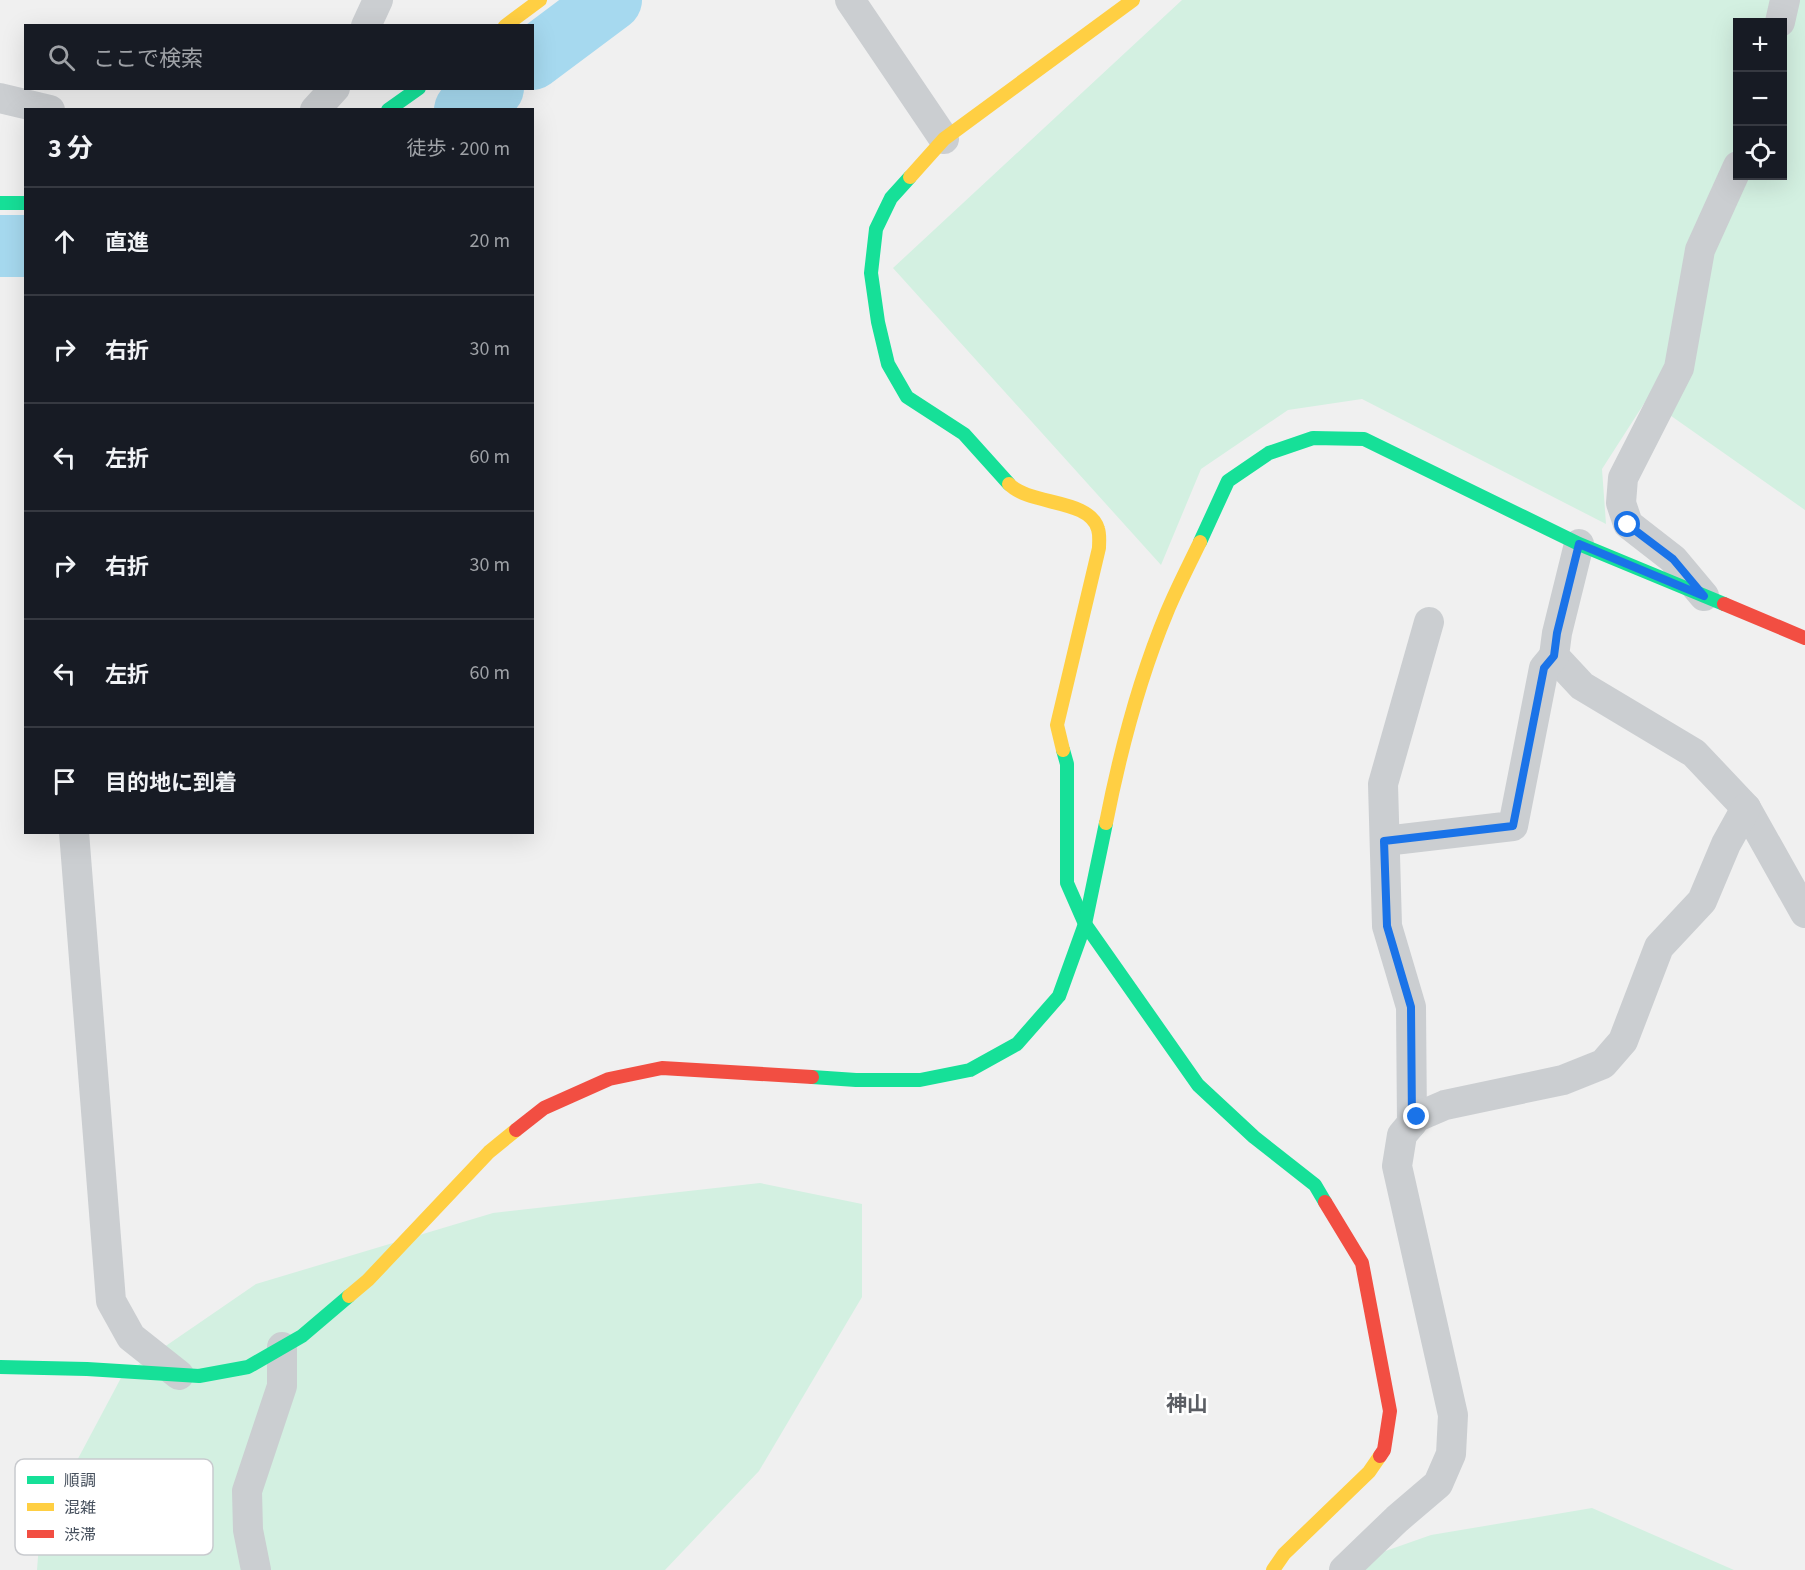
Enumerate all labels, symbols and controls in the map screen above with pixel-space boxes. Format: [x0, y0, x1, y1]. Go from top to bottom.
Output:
map controls [1733, 18, 1787, 180]
button: + [1733, 18, 1787, 72]
search box [24, 24, 534, 90]
icon: search [45, 41, 78, 74]
text: ここで検索 [93, 43, 203, 75]
button: − [1733, 72, 1787, 126]
button: locate [1733, 126, 1787, 180]
text: 3 分 [48, 130, 93, 167]
text: 徒歩 · 200 m [407, 135, 510, 163]
icon: ahead [48, 225, 81, 258]
text: 直進 [105, 227, 149, 259]
text: 20 m [470, 227, 510, 255]
icon: right [48, 333, 81, 366]
text: 右折 [105, 335, 149, 367]
text: 30 m [470, 335, 510, 363]
icon: left [48, 441, 81, 474]
text: 左折 [105, 443, 149, 475]
text: 60 m [470, 443, 510, 471]
route start [1614, 511, 1640, 537]
icon: right [48, 549, 81, 582]
text: 右折 [105, 551, 149, 583]
text: 30 m [470, 551, 510, 579]
icon: left [48, 657, 81, 690]
text: 左折 [105, 659, 149, 691]
text: 60 m [470, 659, 510, 687]
icon: arrive [48, 765, 81, 798]
text: 目的地に到着 [105, 767, 237, 799]
route end [1403, 1103, 1429, 1129]
district label: 神山 [1166, 1389, 1208, 1419]
legend [15, 1459, 213, 1555]
text: 順調 [64, 1470, 96, 1492]
text: 混雑 [64, 1497, 96, 1519]
text: 渋滞 [64, 1524, 96, 1546]

